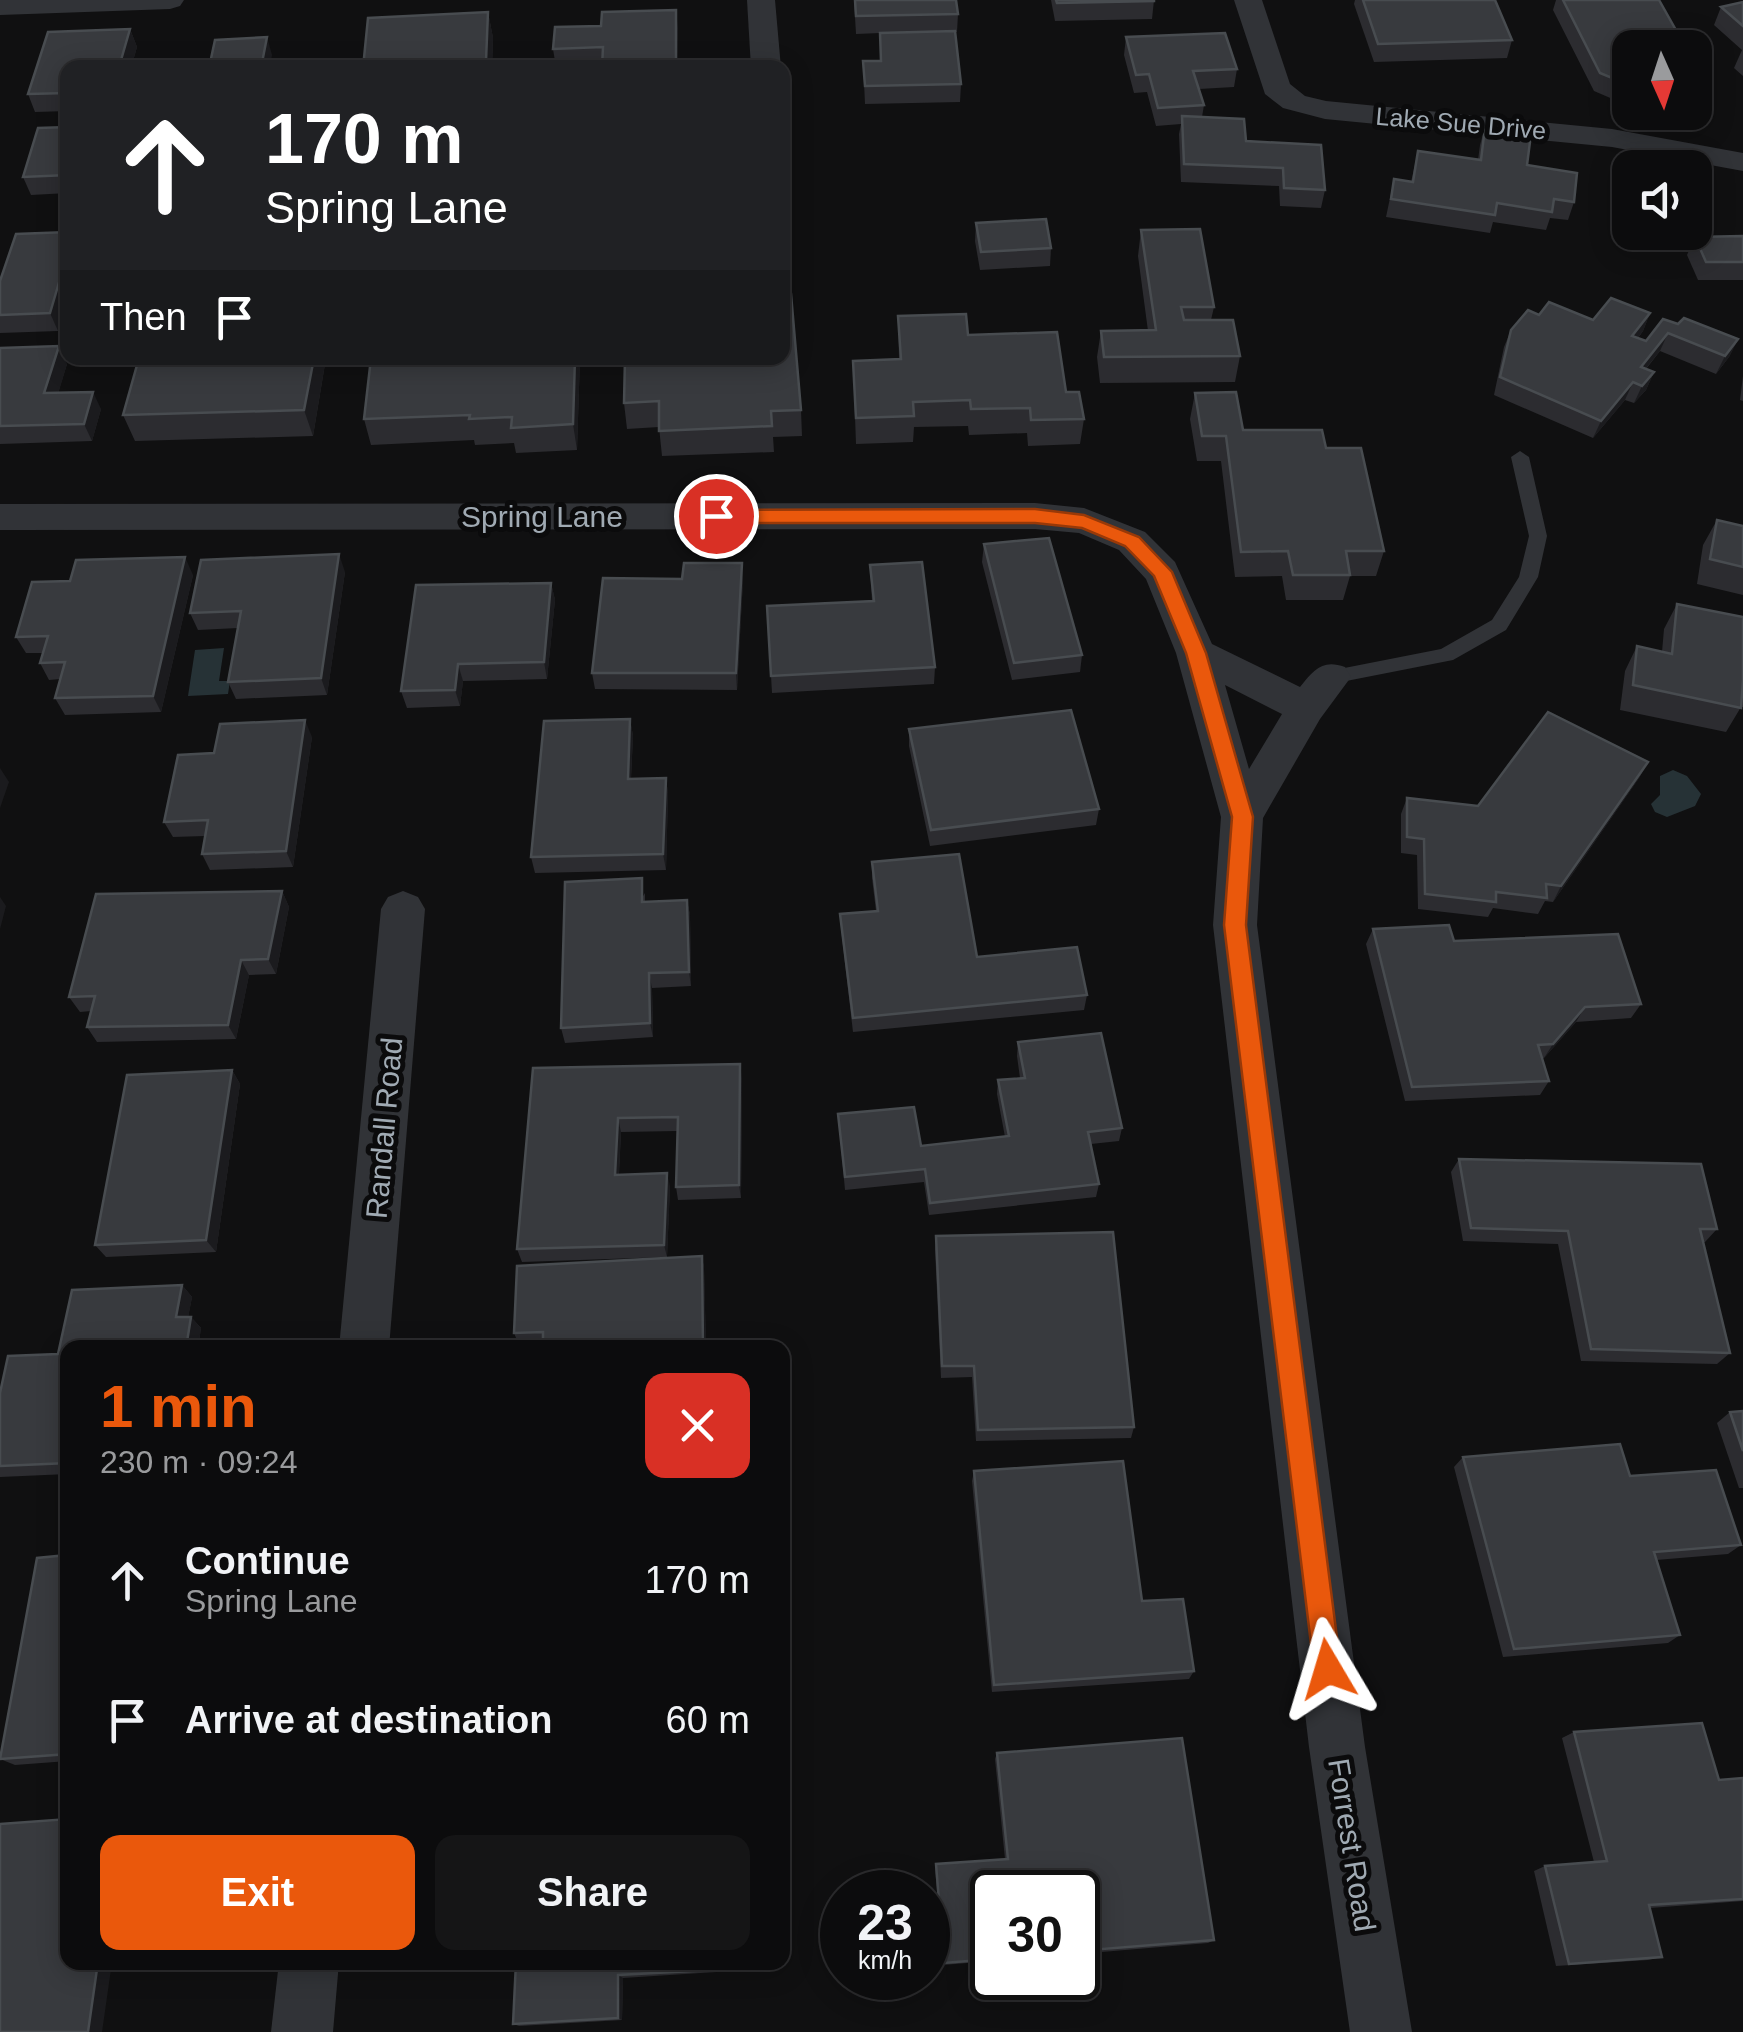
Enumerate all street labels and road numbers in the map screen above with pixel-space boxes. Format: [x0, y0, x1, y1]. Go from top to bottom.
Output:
street label: Lake Sue Drive [1375, 102, 1547, 144]
street label: Spring Lane [461, 500, 623, 533]
street label: Randall Road [360, 1036, 408, 1220]
street label: Forrest Road [1322, 1756, 1382, 1934]

